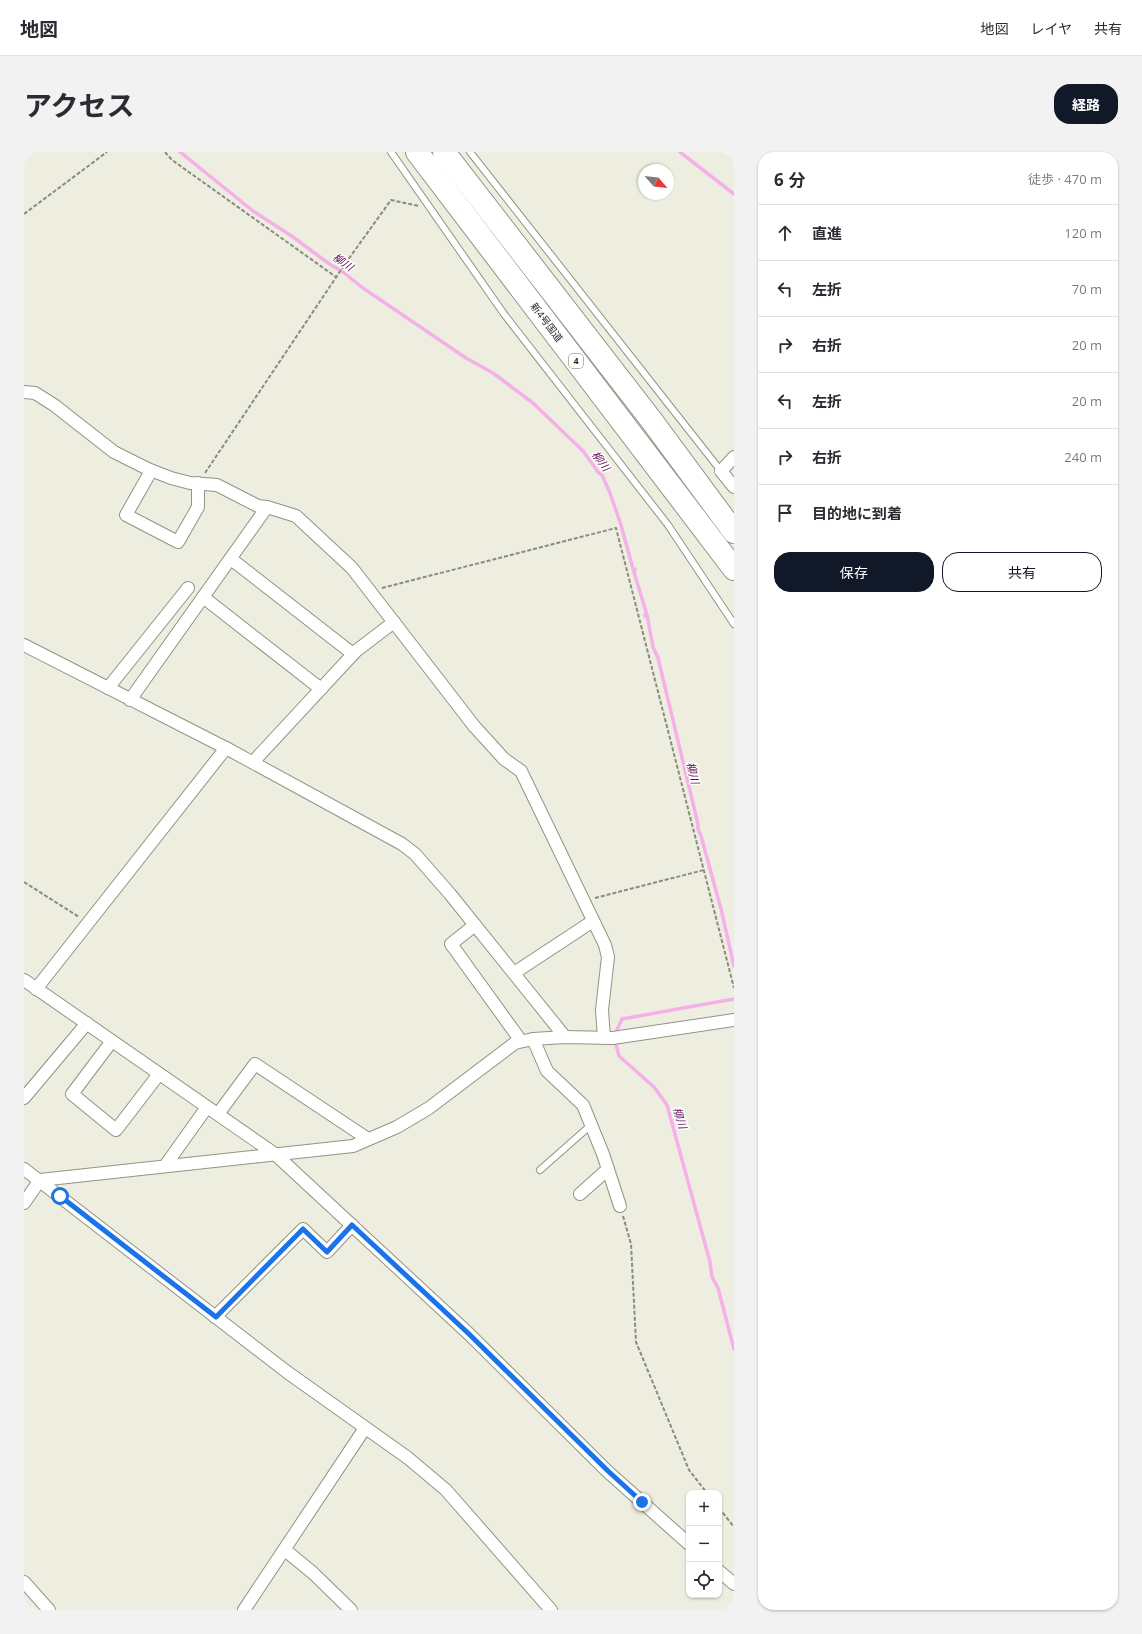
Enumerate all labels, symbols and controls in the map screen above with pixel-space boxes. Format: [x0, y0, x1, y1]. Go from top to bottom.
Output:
text: 地図 [20, 16, 58, 42]
text: 地図 [980, 19, 1008, 38]
text: レイヤ [1030, 19, 1072, 38]
text: 共有 [1094, 19, 1122, 38]
button: 経路 [1054, 84, 1118, 124]
text: アクセス [24, 86, 135, 124]
north arrow [638, 164, 674, 200]
text: 6 分 [774, 168, 805, 191]
text: 徒歩 · 470 m [1028, 170, 1102, 188]
icon: ahead [774, 222, 796, 244]
text: 直進 [812, 223, 842, 243]
text: 120 m [1064, 224, 1102, 242]
water label: 柳川 [330, 249, 357, 275]
icon: left [774, 278, 796, 300]
text: 左折 [812, 279, 842, 299]
text: 70 m [1072, 280, 1102, 298]
street label: 新4号国道 [528, 300, 566, 344]
icon: right [774, 334, 796, 356]
text: 右折 [812, 335, 842, 355]
text: 20 m [1072, 336, 1102, 354]
road number: 4 [569, 354, 583, 368]
icon: left [774, 390, 796, 412]
text: 左折 [812, 391, 842, 411]
text: 20 m [1072, 392, 1102, 410]
icon: right [774, 446, 796, 468]
water label: 柳川 [589, 447, 615, 475]
text: 右折 [812, 447, 842, 467]
text: 240 m [1064, 448, 1102, 466]
icon: arrive [774, 502, 796, 524]
text: 目的地に到着 [812, 503, 902, 523]
button: 保存 [774, 552, 934, 592]
button: 共有 [942, 552, 1102, 592]
water label: 柳川 [684, 760, 704, 786]
water label: 柳川 [670, 1105, 691, 1131]
route start [51, 1187, 69, 1205]
map controls [686, 1490, 722, 1598]
button: + [686, 1490, 722, 1526]
route end [633, 1493, 651, 1511]
button: − [686, 1526, 722, 1562]
button: locate [686, 1562, 722, 1598]

